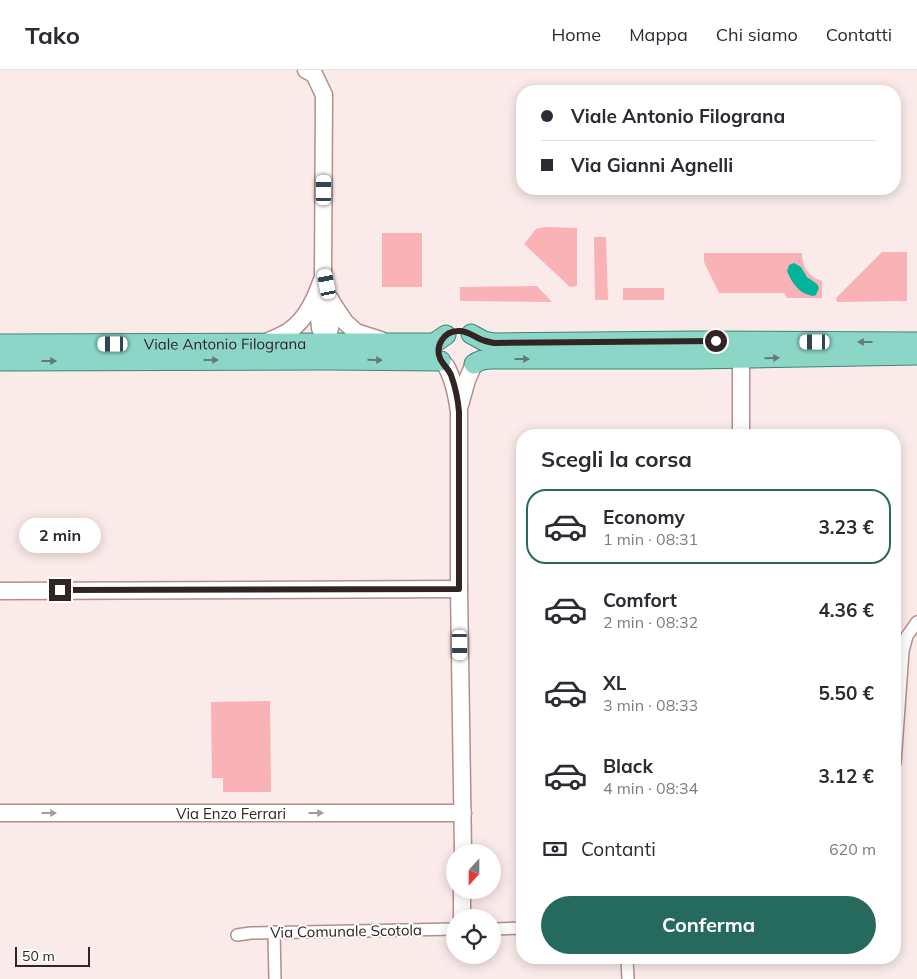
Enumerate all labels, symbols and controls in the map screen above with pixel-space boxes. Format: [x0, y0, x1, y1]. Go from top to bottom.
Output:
text: Tako [25, 20, 80, 50]
text: Home [551, 23, 601, 46]
text: Mappa [629, 23, 688, 46]
text: Chi siamo [716, 23, 798, 46]
text: Contatti [826, 23, 892, 46]
text: Viale Antonio Filograna [571, 104, 785, 128]
text: Via Gianni Agnelli [571, 153, 733, 177]
car [316, 175, 331, 205]
car [316, 268, 337, 300]
route start [705, 330, 727, 352]
street label: Viale Antonio Filograna [144, 334, 306, 353]
car [800, 335, 830, 350]
car [98, 337, 128, 352]
one-way arrow [857, 338, 873, 346]
one-way arrow [764, 354, 780, 362]
one-way arrow [514, 355, 530, 363]
one-way arrow [203, 356, 219, 364]
one-way arrow [41, 357, 57, 365]
one-way arrow [368, 357, 384, 365]
text: Scegli la corsa [541, 445, 692, 473]
icon: car [543, 504, 588, 549]
text: Economy [603, 505, 685, 529]
text: 3.23 € [818, 515, 874, 539]
callout: 2 min [19, 518, 101, 552]
text: 2 min [39, 525, 81, 545]
text: 1 min · 08:31 [603, 529, 698, 549]
route end [49, 579, 71, 601]
icon: car [543, 587, 588, 632]
text: Comfort [603, 588, 677, 612]
text: 4.36 € [818, 598, 874, 622]
text: 2 min · 08:32 [603, 612, 698, 632]
car [452, 630, 467, 660]
icon: car [543, 670, 588, 715]
text: XL [603, 671, 626, 695]
text: 5.50 € [818, 681, 874, 705]
text: 3 min · 08:33 [603, 695, 698, 715]
icon: car [543, 753, 588, 798]
text: Black [603, 754, 653, 778]
text: 3.12 € [818, 764, 874, 788]
text: 4 min · 08:34 [603, 778, 698, 798]
street label: Via Enzo Ferrari [176, 804, 286, 823]
one-way arrow [41, 809, 57, 817]
one-way arrow [308, 809, 324, 817]
icon: cash [541, 835, 569, 863]
text: Contanti [581, 837, 656, 861]
text: 620 m [829, 839, 876, 859]
north arrow [446, 844, 501, 899]
map controls [446, 844, 501, 964]
button: Conferma [541, 896, 876, 954]
button: locate [446, 909, 501, 964]
street label: Via Comunale Scotola [270, 920, 422, 942]
scale bar [15, 944, 90, 967]
text: 50 m [22, 947, 55, 965]

